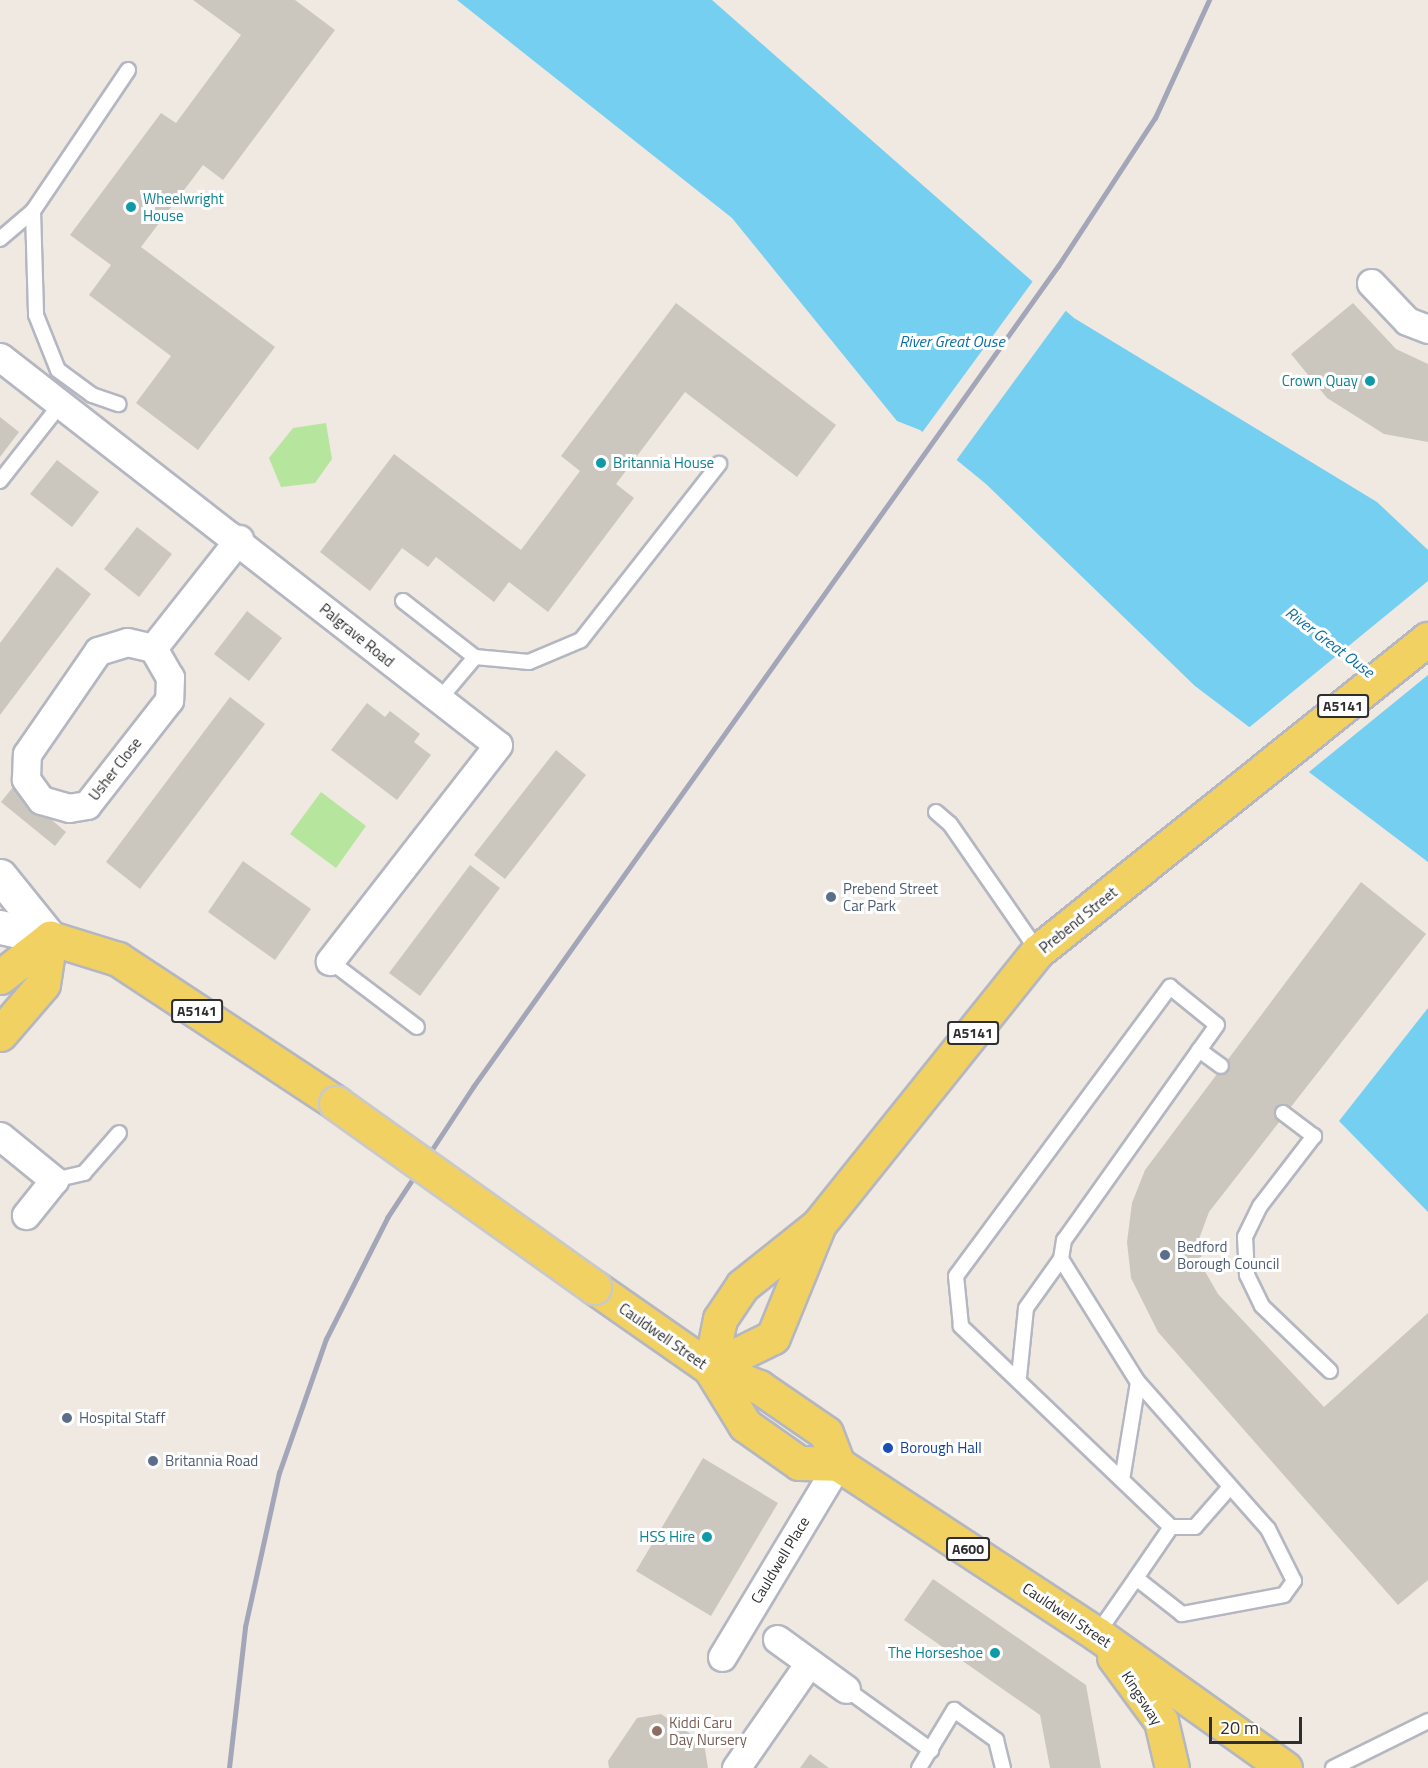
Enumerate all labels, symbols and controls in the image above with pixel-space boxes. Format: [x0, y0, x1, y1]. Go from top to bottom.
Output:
place label: Wheelwright House [143, 189, 224, 224]
marker: Wheelwright House [124, 200, 138, 214]
water label: River Great Ouse [899, 331, 1005, 351]
place label: Crown Quay [1282, 372, 1358, 390]
marker: Crown Quay [1363, 374, 1377, 388]
place label: Britannia House [613, 454, 714, 472]
marker: Britannia House [594, 456, 608, 470]
street label: Palgrave Road [316, 600, 398, 670]
water label: River Great Ouse [1282, 603, 1378, 681]
road number: A5141 [1316, 695, 1370, 717]
street label: Usher Close [85, 734, 145, 804]
place label: Prebend Street Car Park [843, 879, 938, 914]
street label: Prebend Street [1035, 883, 1121, 957]
marker: Prebend Street Car Park [824, 890, 838, 904]
road number: A5141 [170, 1000, 224, 1022]
road number: A5141 [946, 1022, 1000, 1044]
place label: Bedford Borough Council [1177, 1237, 1279, 1272]
marker: Bedford Borough Council [1158, 1248, 1172, 1262]
street label: Cauldwell Street [616, 1299, 710, 1373]
place label: Hospital Staff [79, 1409, 165, 1427]
marker: Hospital Staff [60, 1411, 74, 1425]
place label: Borough Hall [900, 1439, 982, 1457]
marker: Borough Hall [881, 1441, 895, 1455]
place label: Britannia Road [165, 1452, 258, 1470]
marker: Britannia Road [146, 1454, 160, 1468]
street label: Cauldwell Place [747, 1513, 813, 1607]
place label: HSS Hire [639, 1528, 695, 1546]
marker: HSS Hire [700, 1530, 714, 1544]
road number: A600 [946, 1538, 990, 1560]
street label: Cauldwell Street [1019, 1579, 1115, 1651]
place label: The Horseshoe [888, 1644, 983, 1662]
marker: The Horseshoe [988, 1646, 1002, 1660]
street label: Kingsway [1118, 1668, 1166, 1728]
scale bar [1212, 1705, 1305, 1743]
place label: Kiddi Caru Day Nursery [669, 1713, 747, 1748]
text: 20 m [1220, 1714, 1259, 1741]
marker: Kiddi Caru Day Nursery [650, 1724, 664, 1738]

